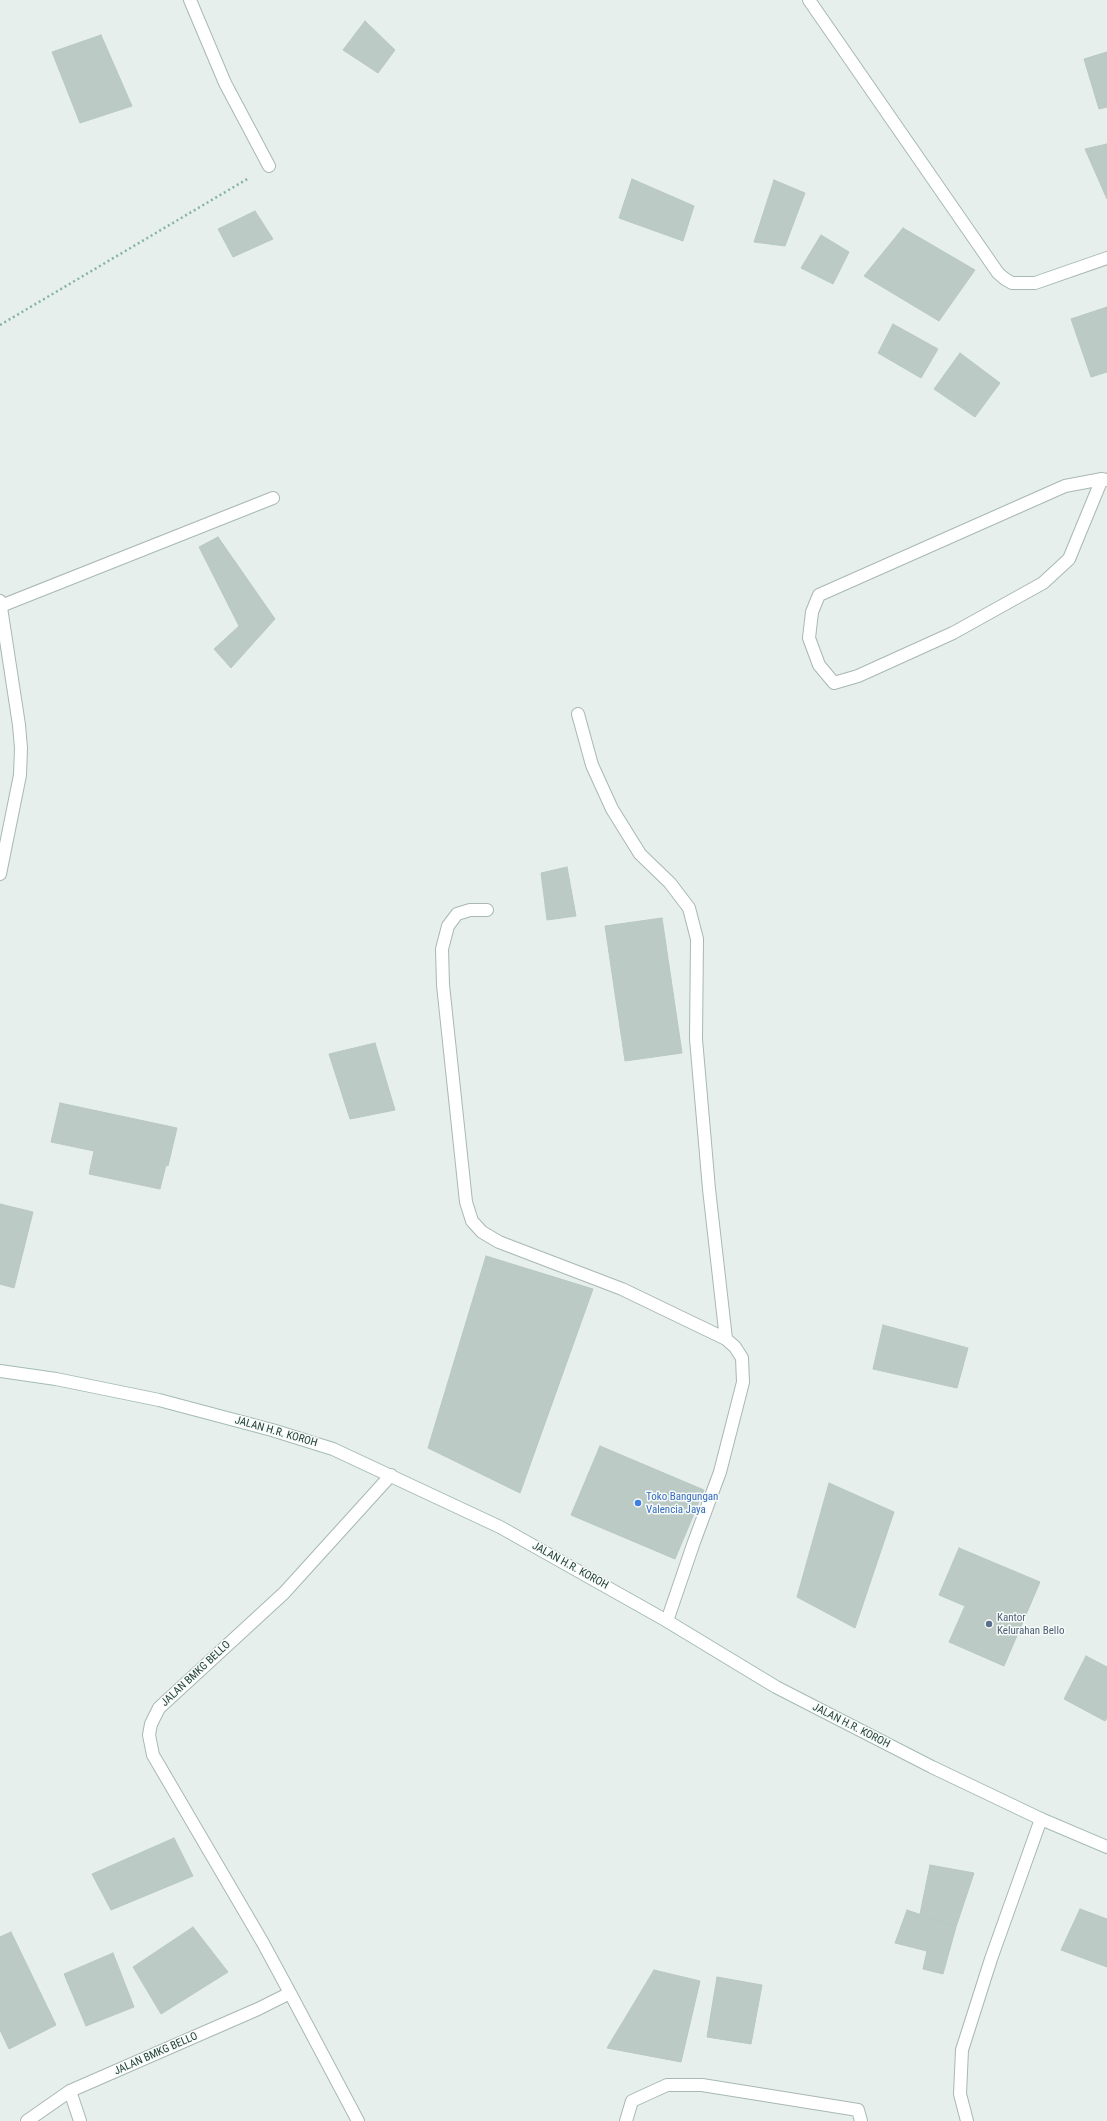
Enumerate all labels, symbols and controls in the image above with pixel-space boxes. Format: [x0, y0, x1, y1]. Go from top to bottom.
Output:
street label: JALAN H.R. KOROH [233, 1414, 319, 1450]
place label: Toko Bangungan Valencia Jaya [646, 1490, 718, 1516]
marker: Toko Bangungan Valencia Jaya [633, 1498, 643, 1508]
street label: JALAN H.R. KOROH [530, 1540, 610, 1592]
place label: Kantor Kelurahan Bello [997, 1611, 1064, 1637]
marker: Kantor Kelurahan Bello [984, 1619, 994, 1629]
street label: JALAN BMKG BELLO [159, 1639, 233, 1709]
street label: JALAN H.R. KOROH [810, 1701, 892, 1751]
street label: JALAN BMKG BELLO [112, 2030, 200, 2078]

